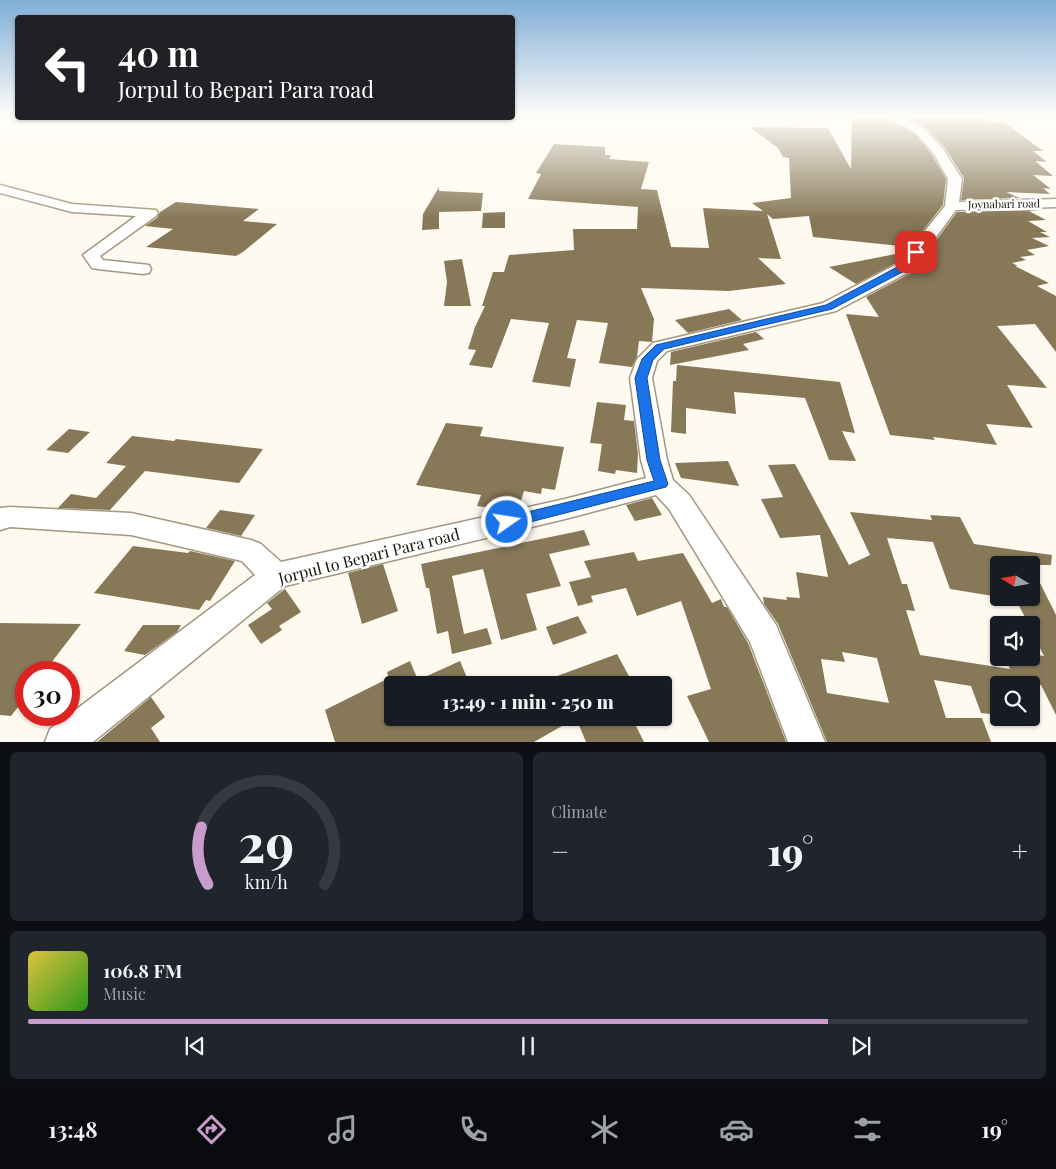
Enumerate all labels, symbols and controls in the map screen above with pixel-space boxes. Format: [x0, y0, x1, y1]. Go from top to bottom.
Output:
text: 40 m [118, 29, 199, 76]
icon: left [35, 35, 100, 100]
text: Jorpul to Bepari Para road [118, 74, 374, 104]
street label: Joynabari road [967, 195, 1041, 212]
pin [895, 231, 937, 273]
icon: arrive [902, 238, 930, 266]
position arrow [480, 495, 532, 547]
street label: Jorpul to Bepari Para road [275, 523, 462, 588]
north arrow [990, 556, 1040, 606]
map controls [990, 556, 1040, 726]
button: sound [990, 616, 1040, 666]
speed limit sign: 30 [15, 661, 80, 726]
button: search [990, 676, 1040, 726]
text: 13:49 · 1 min · 250 m [442, 688, 614, 714]
text: Climate [551, 801, 607, 822]
text: 29 [239, 807, 294, 876]
text: 19° [767, 825, 813, 876]
text: − [551, 832, 569, 869]
text: + [1012, 832, 1028, 869]
text: km/h [245, 870, 288, 893]
text: 106.8 FM [103, 957, 182, 983]
text: Music [103, 983, 146, 1004]
icon: previous [181, 1032, 209, 1060]
icon: pause [514, 1032, 542, 1060]
icon: next [847, 1032, 875, 1060]
icon: directions [194, 1112, 229, 1147]
icon: music [325, 1112, 360, 1147]
icon: phone [456, 1112, 491, 1147]
icon: climate [587, 1112, 622, 1147]
icon: car [719, 1112, 754, 1147]
icon: filters [850, 1112, 885, 1147]
text: 13:48 [48, 1114, 97, 1144]
text: 19° [981, 1114, 1008, 1144]

